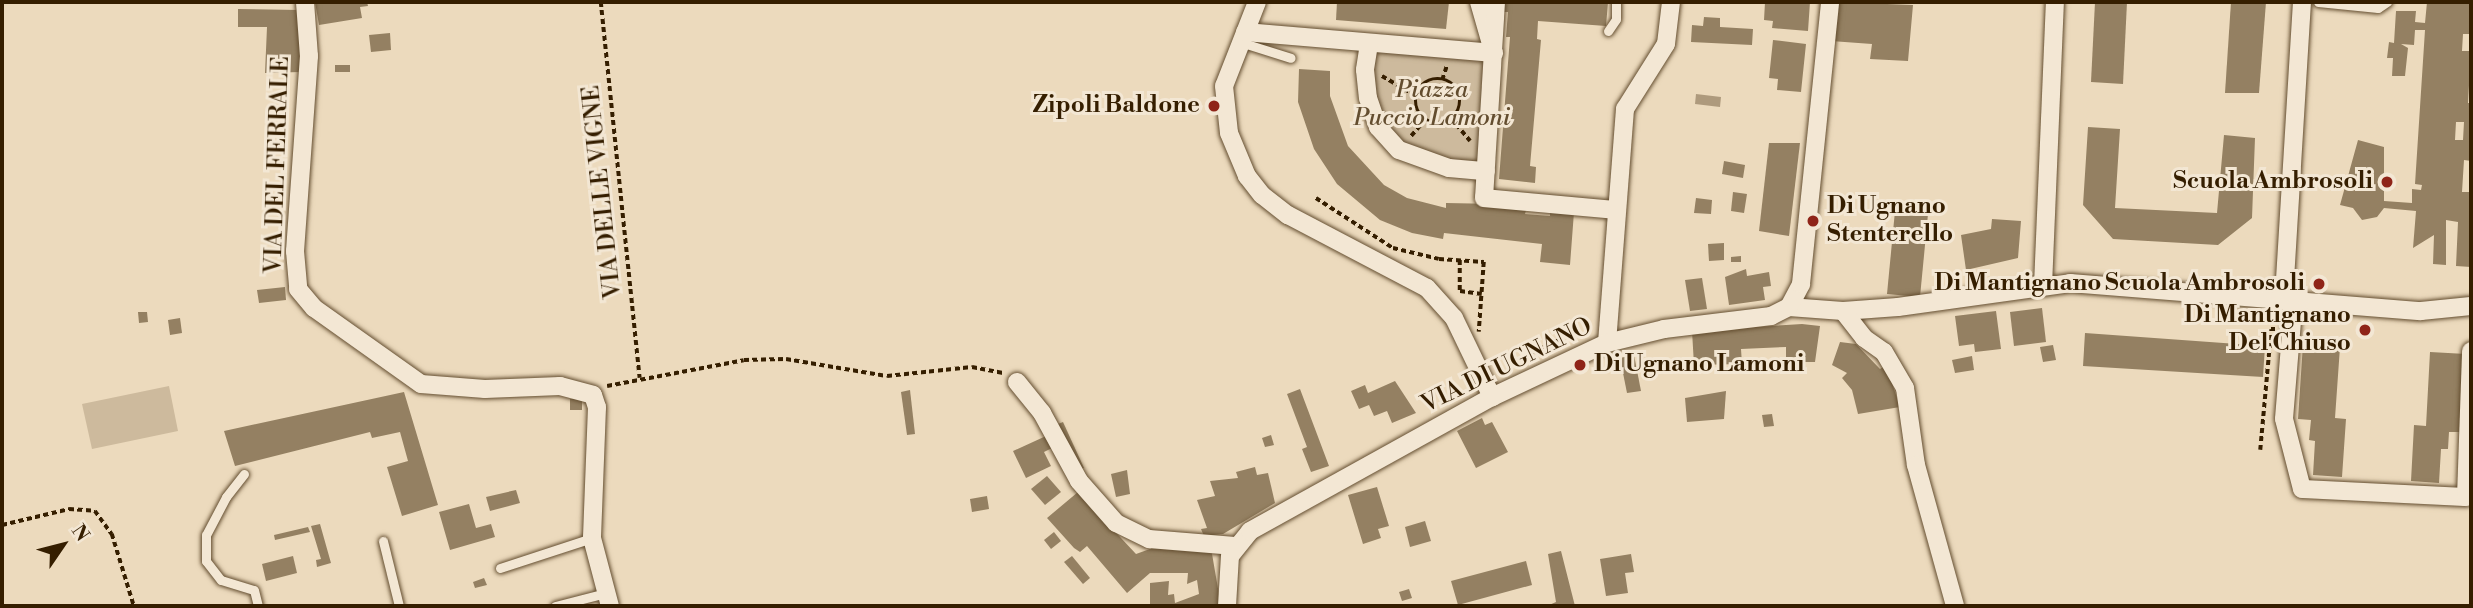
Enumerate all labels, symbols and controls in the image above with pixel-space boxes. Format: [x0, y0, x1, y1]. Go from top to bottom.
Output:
street label: VIA DEL FERRALE [260, 56, 296, 274]
park label: Piazza Puccio Lamoni [1353, 77, 1511, 133]
street label: VIA DELLE VIGNE [577, 84, 629, 300]
place label: Zipoli Baldone [1033, 92, 1200, 120]
marker: Zipoli Baldone [1206, 98, 1222, 114]
place label: Scuola Ambrosoli [2173, 168, 2373, 196]
marker: Scuola Ambrosoli [2379, 174, 2395, 190]
place label: Di Ugnano Stenterello [1827, 193, 1953, 249]
marker: Di Ugnano Stenterello [1805, 213, 1821, 229]
place label: Di Mantignano Scuola Ambrosoli [1934, 270, 2305, 298]
marker: Di Mantignano Scuola Ambrosoli [2311, 276, 2327, 292]
place label: Di Mantignano Del Chiuso [2184, 302, 2351, 358]
street label: VIA DI UGNANO [1417, 312, 1597, 420]
marker: Di Mantignano Del Chiuso [2357, 322, 2373, 338]
place label: Di Ugnano Lamoni [1594, 351, 1804, 379]
marker: Di Ugnano Lamoni [1572, 357, 1588, 373]
north arrow [28, 510, 98, 580]
text: N [66, 520, 94, 546]

